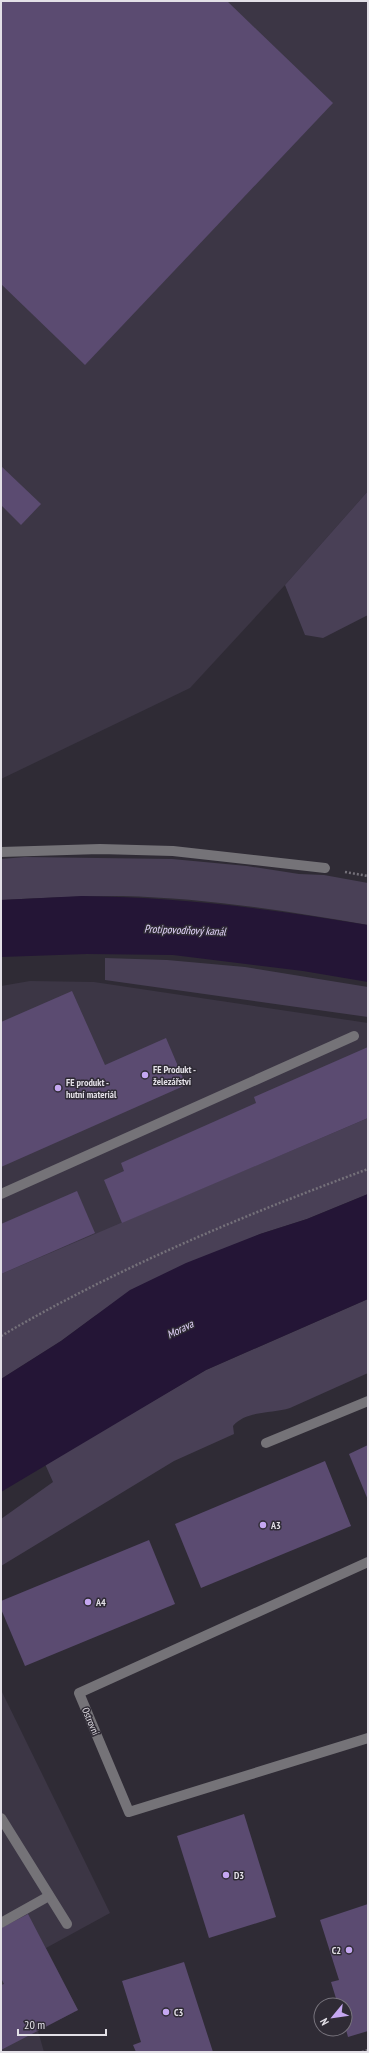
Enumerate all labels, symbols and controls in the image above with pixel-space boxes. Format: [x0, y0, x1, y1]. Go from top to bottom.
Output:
water label: Protipovodňový kanál [144, 922, 227, 938]
place label: FE Produkt - železářství [153, 1063, 196, 1088]
marker: FE Produkt - železářství [140, 1070, 150, 1080]
place label: FE produkt - hutní materiál [66, 1076, 117, 1101]
marker: FE produkt - hutní materiál [53, 1083, 63, 1093]
water label: Morava [164, 1316, 196, 1341]
place label: A3 [270, 1519, 281, 1532]
marker: A3 [258, 1520, 268, 1530]
place label: A4 [95, 1596, 106, 1609]
marker: A4 [83, 1597, 93, 1607]
street label: Ostrovní [79, 1705, 103, 1738]
place label: D3 [234, 1869, 244, 1882]
marker: D3 [221, 1870, 231, 1880]
place label: C2 [332, 1944, 341, 1957]
marker: C2 [344, 1945, 354, 1955]
north arrow [313, 1997, 353, 2037]
place label: C3 [174, 2006, 184, 2019]
marker: C3 [161, 2007, 171, 2017]
scale bar [18, 2011, 106, 2037]
text: N [317, 2016, 332, 2028]
text: 20 m [24, 2017, 45, 2032]

